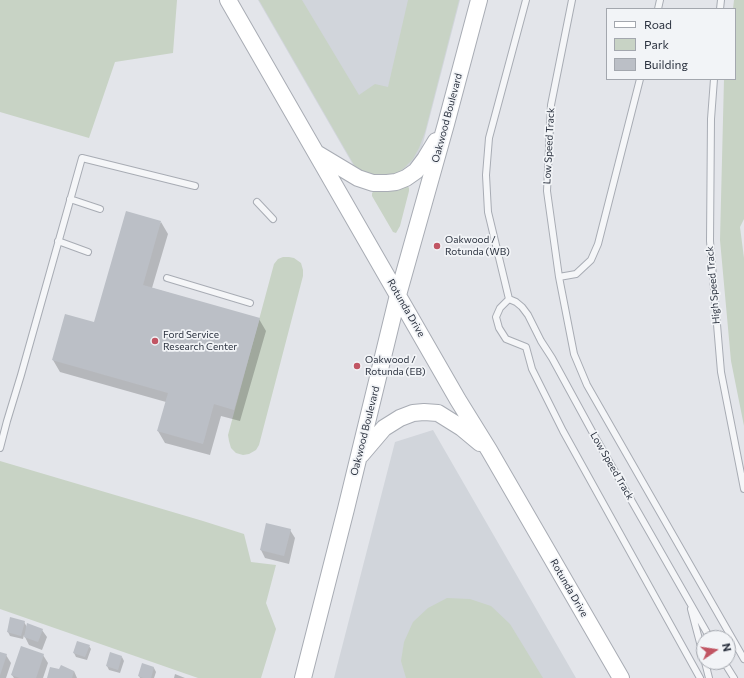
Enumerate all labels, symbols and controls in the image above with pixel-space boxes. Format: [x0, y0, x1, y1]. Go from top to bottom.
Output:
legend [606, 8, 736, 80]
text: Road [644, 17, 672, 31]
text: Park [644, 37, 669, 51]
text: Building [644, 57, 688, 71]
street label: Oakwood Boulevard [429, 72, 465, 164]
street label: Low Speed Track [541, 107, 557, 185]
place label: Oakwood / Rotunda (WB) [445, 234, 510, 258]
marker: Oakwood / Rotunda (WB) [432, 241, 442, 251]
street label: High Speed Track [704, 246, 722, 324]
street label: Rotunda Drive [385, 277, 427, 339]
place label: Ford Service Research Center [163, 329, 237, 352]
marker: Ford Service Research Center [150, 336, 160, 346]
place label: Oakwood / Rotunda (EB) [365, 354, 426, 378]
marker: Oakwood / Rotunda (EB) [352, 361, 362, 371]
street label: Oakwood Boulevard [348, 385, 382, 477]
street label: Low Speed Track [588, 430, 636, 502]
street label: Rotunda Drive [548, 557, 590, 619]
north arrow [696, 630, 736, 670]
text: N [720, 642, 734, 653]

